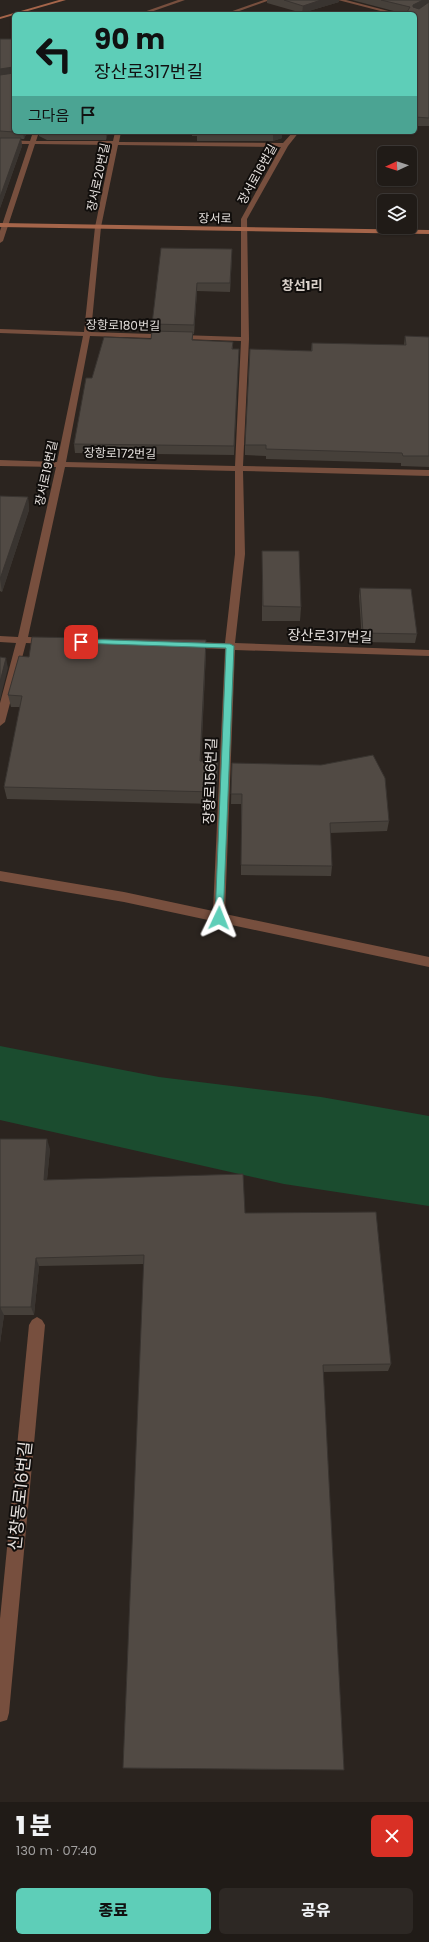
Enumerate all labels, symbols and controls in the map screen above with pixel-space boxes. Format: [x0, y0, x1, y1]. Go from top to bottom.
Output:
text: 90 m [94, 20, 165, 59]
icon: left [28, 28, 80, 80]
text: 장산로317번길 [94, 59, 203, 84]
icon: arrive [77, 104, 99, 126]
text: 그다음 [28, 105, 69, 126]
street label: 장서로20번길 [82, 141, 114, 213]
street label: 장서로16번길 [233, 141, 281, 207]
north arrow [377, 146, 417, 186]
map controls [377, 146, 417, 234]
button: layers [377, 194, 417, 234]
street label: 장서로 [198, 209, 232, 227]
district label: 창선1리 [282, 276, 322, 295]
street label: 장항로180번길 [86, 316, 160, 334]
street label: 장서로19번길 [31, 439, 61, 507]
street label: 장항로172번길 [84, 444, 156, 462]
pin [64, 625, 98, 659]
street label: 장산로317번길 [287, 625, 373, 647]
icon: arrive [70, 631, 92, 653]
street label: 장항로156번길 [198, 737, 222, 825]
position arrow [198, 897, 240, 939]
street label: 신창동로16번길 [2, 1440, 38, 1552]
text: 1 분 [16, 1809, 52, 1842]
button: close [371, 1815, 413, 1857]
text: 130 m · 07:40 [16, 1841, 97, 1860]
button: 종료 [16, 1888, 211, 1934]
button: 공유 [219, 1888, 413, 1934]

